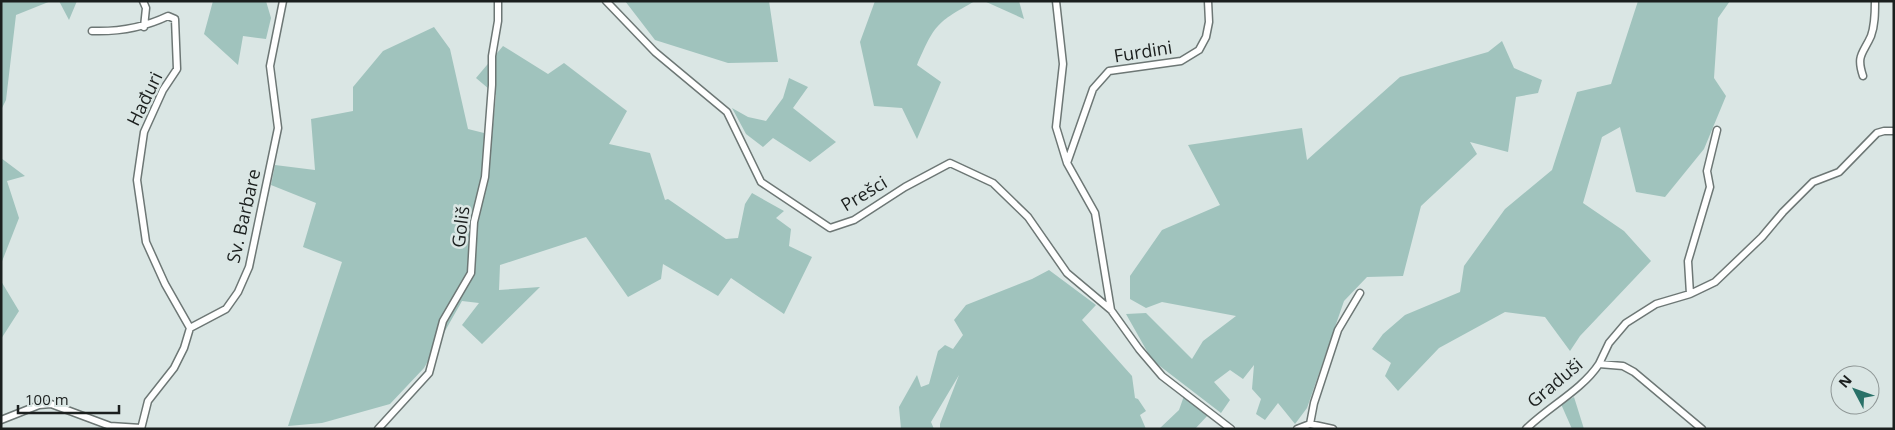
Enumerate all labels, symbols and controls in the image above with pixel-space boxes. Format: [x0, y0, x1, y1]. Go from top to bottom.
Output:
street label: Furdini [1112, 35, 1174, 67]
street label: Hađuri [121, 68, 167, 130]
street label: Sv. Barbare [221, 166, 265, 265]
street label: Prešci [836, 170, 891, 216]
street label: Goliš [446, 205, 474, 249]
street label: Graduši [1522, 352, 1587, 413]
north arrow [1830, 365, 1880, 415]
text: N [1834, 371, 1856, 392]
scale bar [18, 382, 119, 414]
text: 100 m [25, 389, 69, 409]

